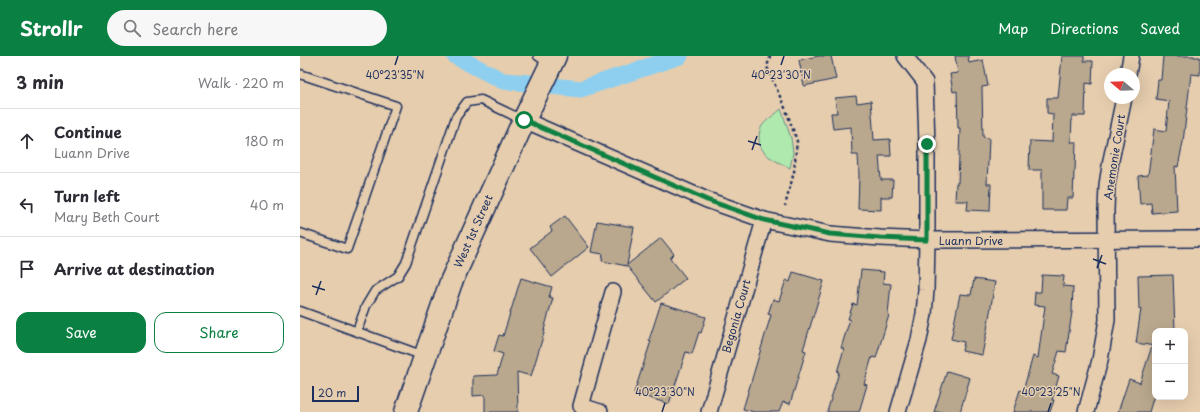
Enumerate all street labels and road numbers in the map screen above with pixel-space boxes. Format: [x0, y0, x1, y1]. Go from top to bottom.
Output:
street label: Anemonie Court [1099, 113, 1129, 201]
street label: West 1st Street [449, 191, 497, 270]
street label: Luann Drive [939, 232, 1003, 249]
street label: Begonia Court [717, 276, 755, 355]

